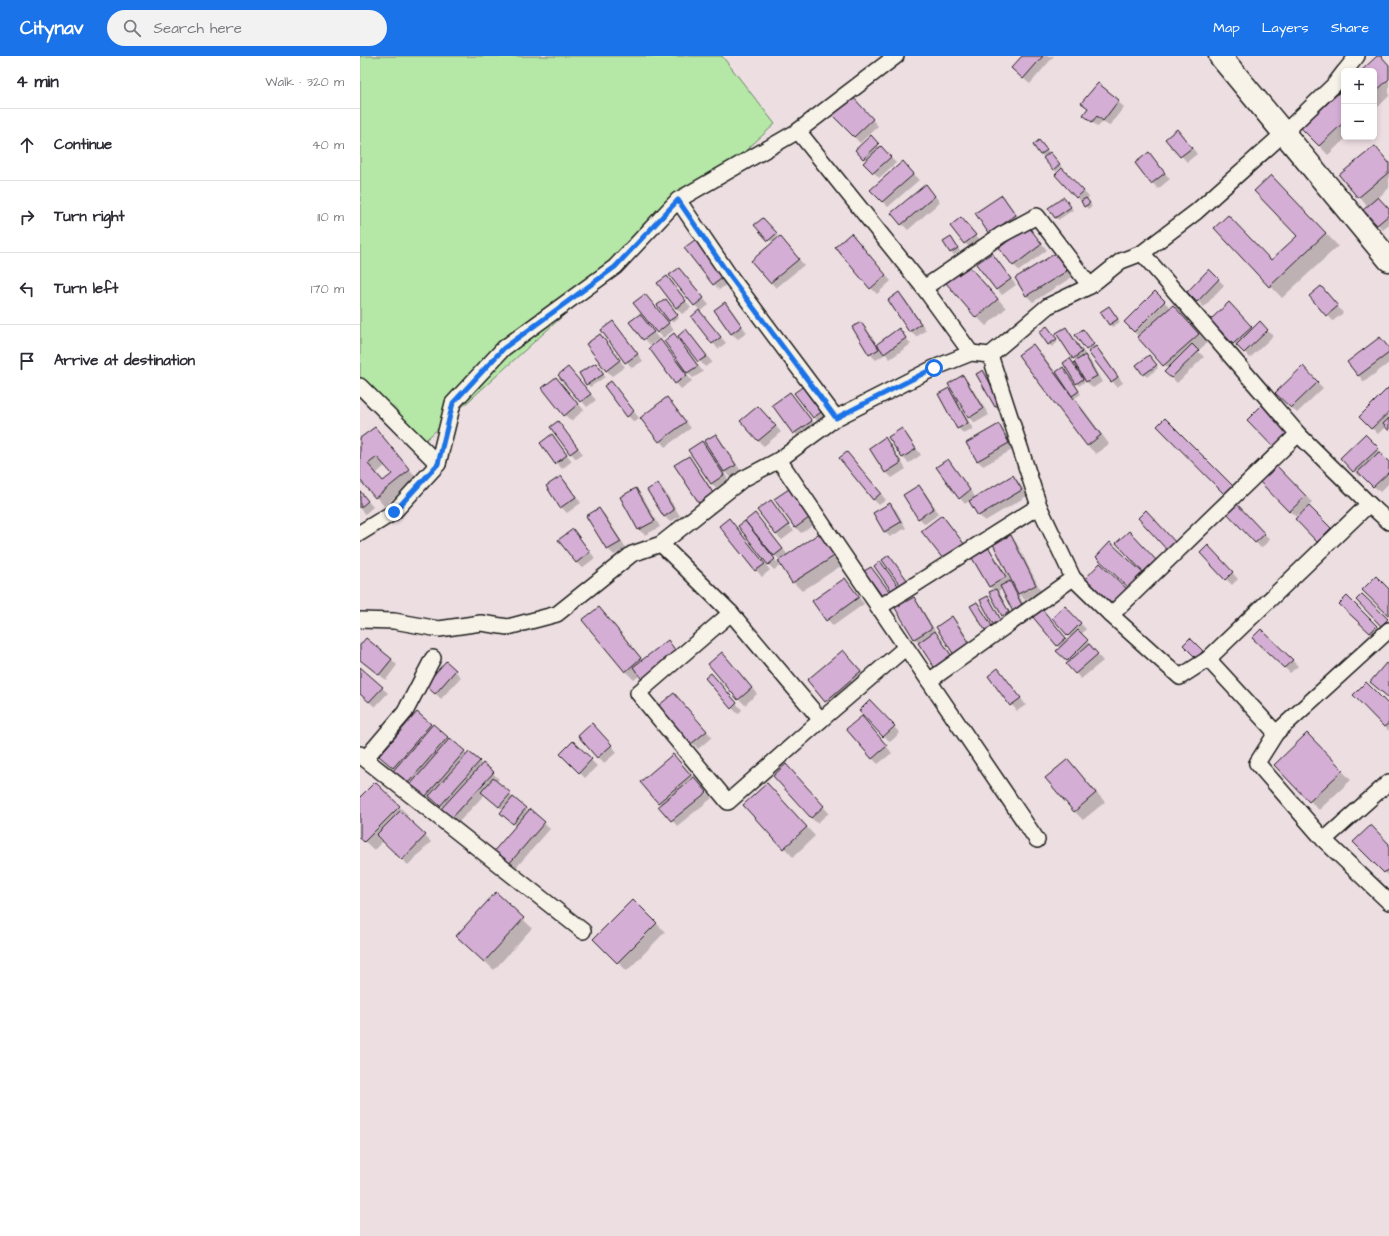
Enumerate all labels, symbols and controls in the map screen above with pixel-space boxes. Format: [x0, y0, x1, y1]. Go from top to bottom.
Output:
search box [107, 10, 387, 46]
text: Citynav [20, 15, 83, 42]
icon: search [121, 17, 143, 39]
text: Search here [153, 18, 242, 39]
text: Map [1213, 18, 1240, 38]
text: Layers [1262, 18, 1309, 38]
text: Share [1331, 18, 1369, 38]
map controls [1341, 68, 1377, 140]
button: + [1341, 68, 1377, 104]
text: 4 min [16, 70, 59, 94]
text: Walk · 320 m [265, 73, 344, 91]
button: − [1341, 104, 1377, 140]
icon: ahead [16, 134, 38, 156]
text: Continue [54, 134, 112, 155]
text: 40 m [312, 136, 344, 154]
icon: right [16, 206, 38, 228]
text: Turn right [54, 206, 125, 227]
text: 110 m [317, 208, 344, 226]
icon: left [16, 278, 38, 300]
text: Turn left [54, 278, 118, 299]
text: 170 m [311, 280, 344, 298]
icon: arrive [16, 350, 38, 372]
text: Arrive at destination [54, 350, 195, 371]
route start [925, 359, 943, 377]
route end [385, 503, 403, 521]

